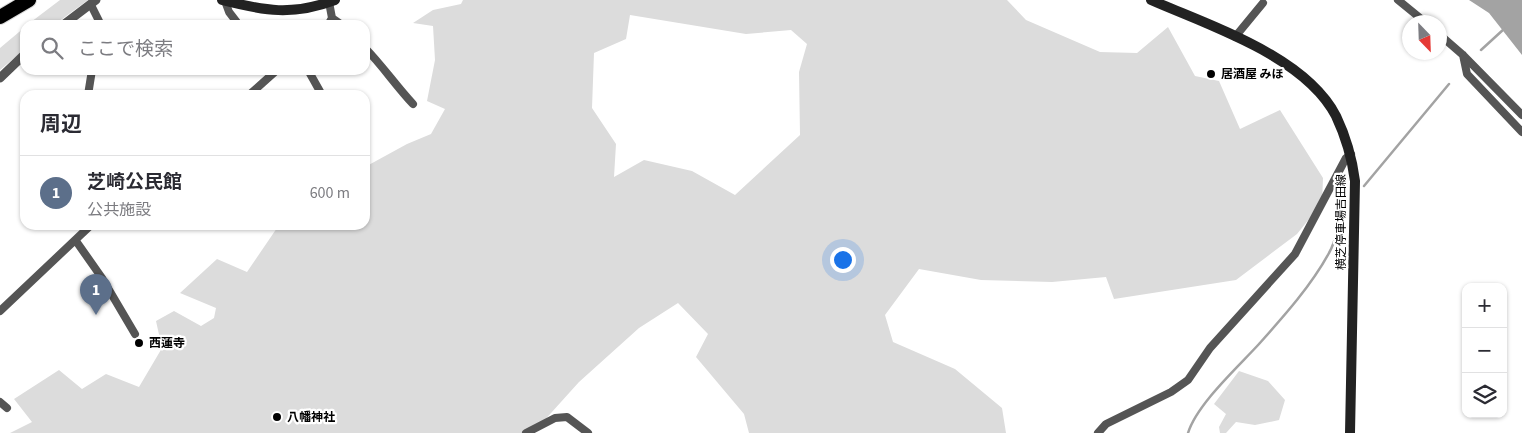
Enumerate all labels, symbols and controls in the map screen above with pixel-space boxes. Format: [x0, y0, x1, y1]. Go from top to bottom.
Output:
north arrow [1402, 15, 1447, 60]
search box [20, 20, 370, 75]
icon: search [38, 34, 66, 62]
text: ここで検索 [78, 36, 173, 63]
place label: 居酒屋 みほ [1221, 66, 1283, 83]
marker: 居酒屋 みほ [1205, 68, 1217, 80]
text: 周辺 [40, 109, 82, 139]
text: 芝崎公民館 [87, 169, 182, 196]
street label: 横芝停車場吉田線 [1333, 174, 1350, 270]
text: 1 [52, 182, 60, 204]
text: 600 m [310, 182, 350, 204]
text: 公共施設 [87, 199, 151, 221]
your location [830, 247, 856, 273]
pin: 1 [80, 274, 112, 315]
map controls [1462, 283, 1507, 418]
button: + [1462, 283, 1507, 328]
button: − [1462, 328, 1507, 373]
place label: 西蓮寺 [149, 335, 185, 352]
marker: 西蓮寺 [133, 337, 145, 349]
button: layers [1462, 373, 1507, 418]
place label: 八幡神社 [287, 409, 335, 426]
marker: 八幡神社 [271, 411, 283, 423]

